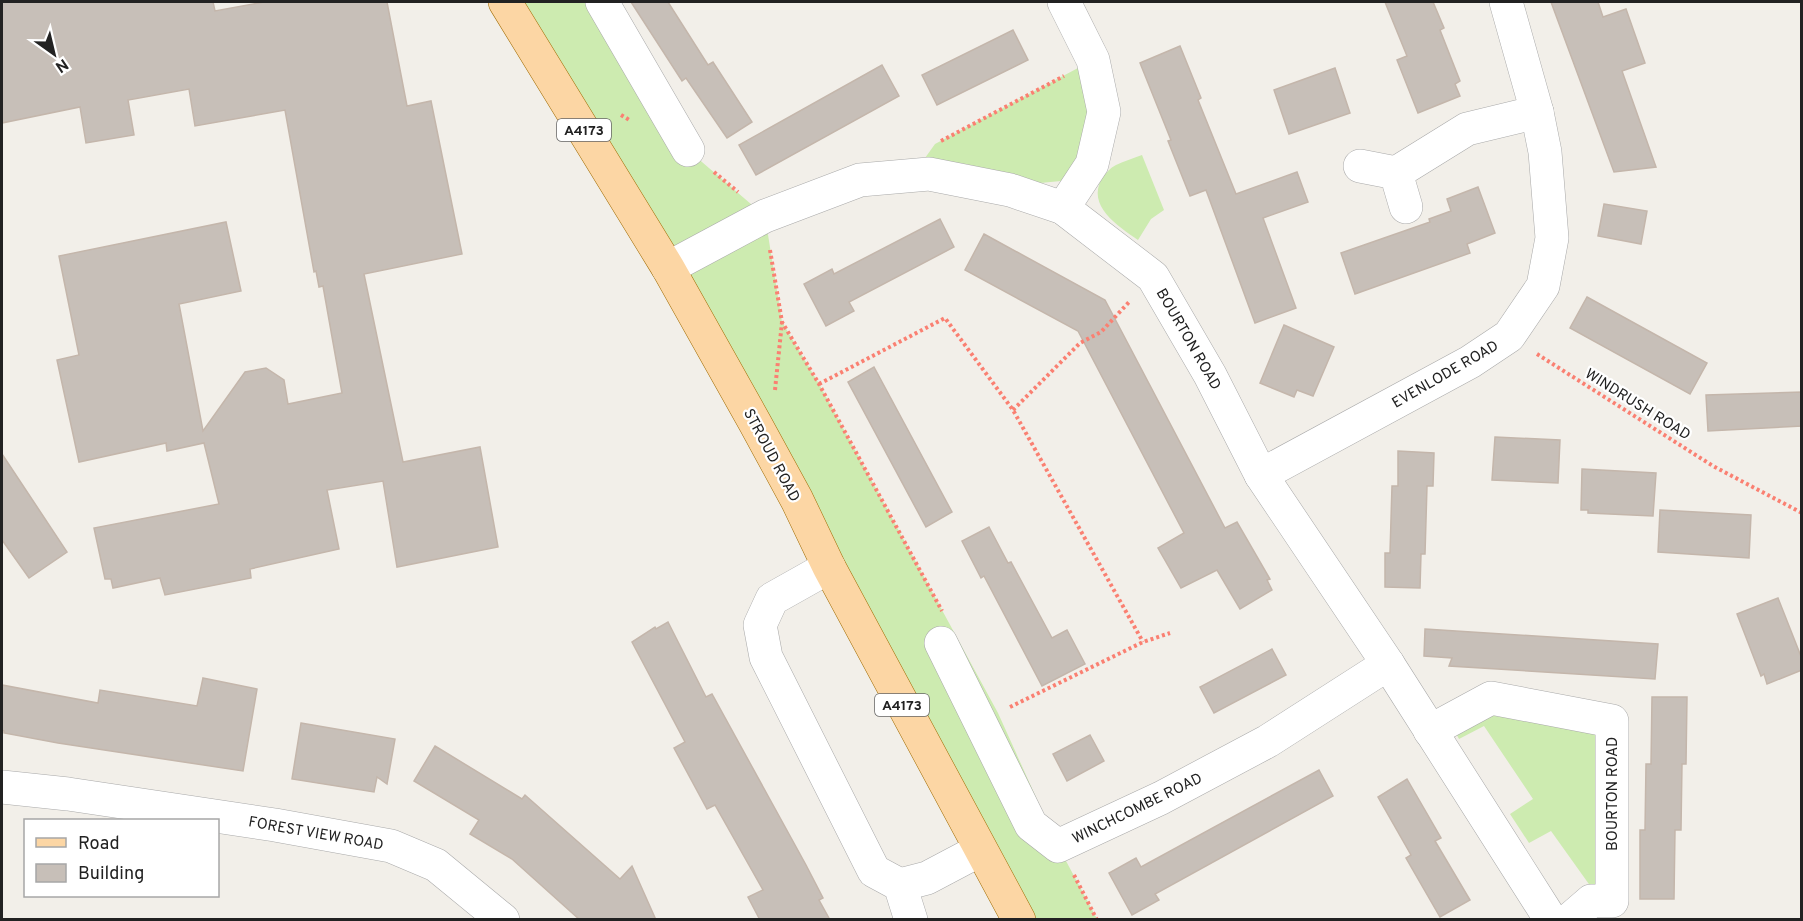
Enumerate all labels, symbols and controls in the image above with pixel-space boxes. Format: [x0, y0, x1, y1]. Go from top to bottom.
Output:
north arrow [24, 24, 84, 84]
text: N [51, 53, 72, 76]
road number: A4173 [557, 119, 611, 141]
street label: BOURTON ROAD [1151, 286, 1224, 394]
street label: EVENLODE ROAD [1389, 337, 1502, 414]
street label: WINDRUSH ROAD [1581, 365, 1694, 445]
street label: STROUD ROAD [738, 406, 803, 506]
road number: A4173 [875, 694, 929, 716]
street label: BOURTON ROAD [1604, 737, 1623, 851]
street label: WINCHCOMBE ROAD [1070, 770, 1206, 849]
street label: FOREST VIEW ROAD [247, 813, 385, 856]
legend [24, 819, 219, 897]
text: Road [78, 833, 120, 856]
text: Building [78, 863, 144, 886]

